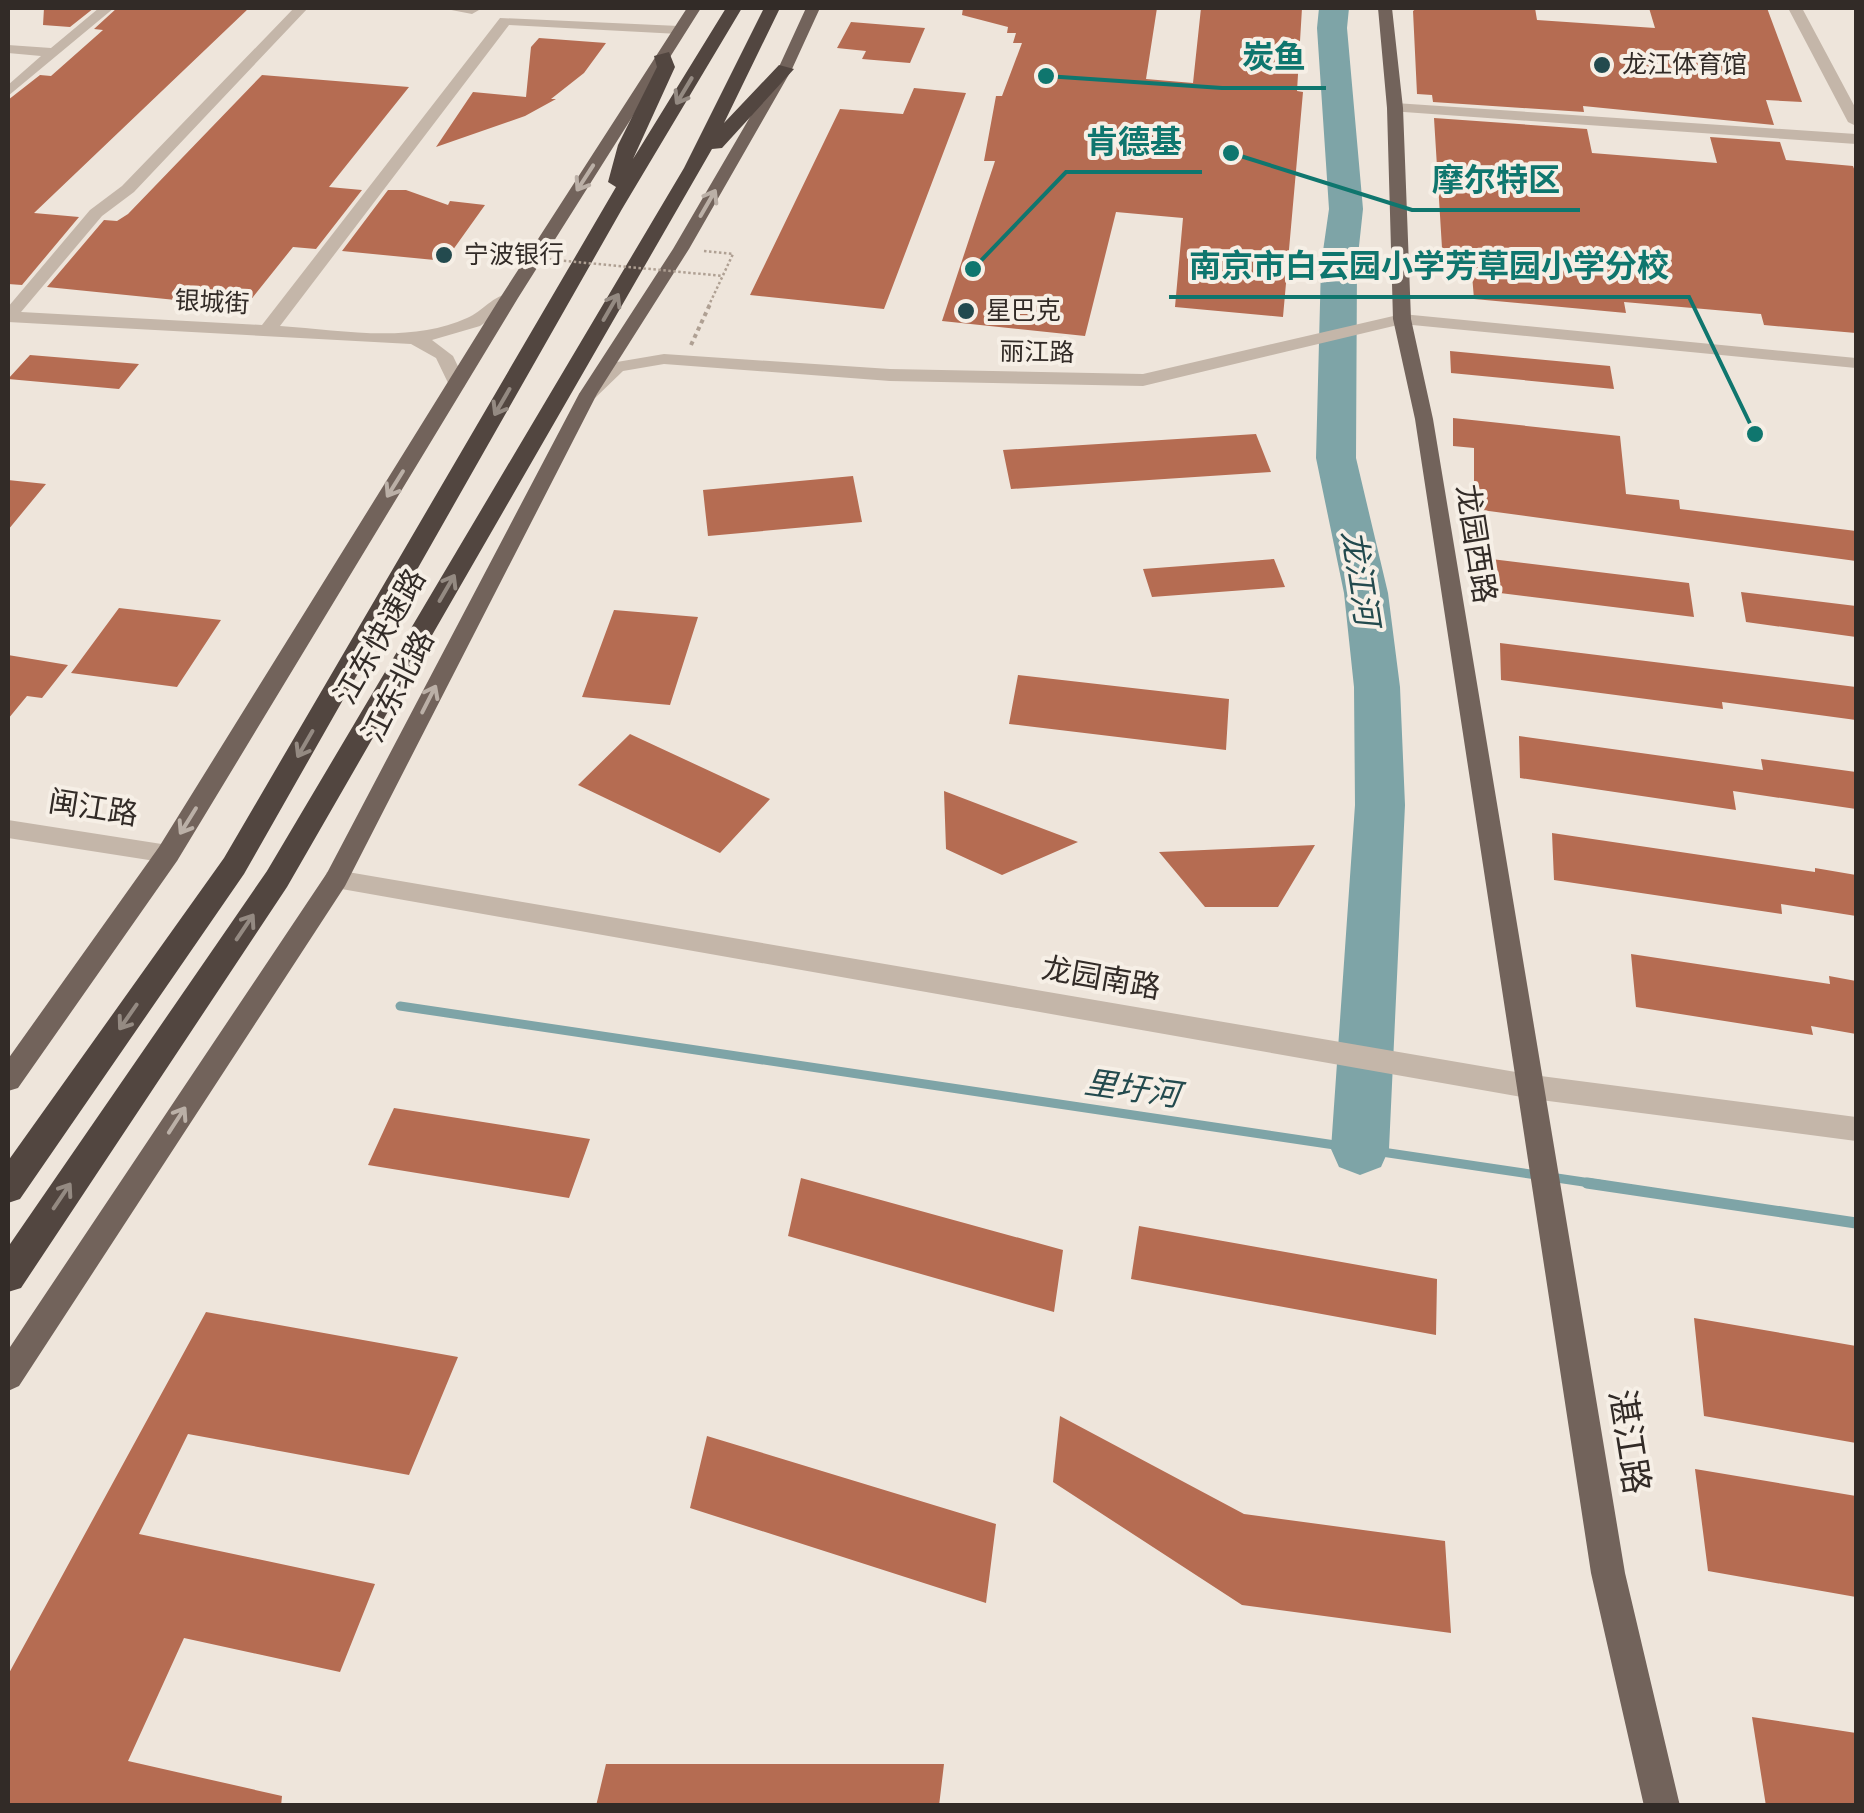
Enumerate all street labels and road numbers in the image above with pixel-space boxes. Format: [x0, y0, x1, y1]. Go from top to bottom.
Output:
street label: 银城街 [174, 286, 250, 320]
street label: 丽江路 [999, 337, 1075, 369]
street label: 龙园西路 [1448, 482, 1502, 606]
street label: 江东快速路 [328, 563, 434, 711]
street label: 江东北路 [356, 625, 442, 749]
street label: 闽江路 [46, 784, 140, 834]
street label: 龙园南路 [1039, 951, 1163, 1007]
street label: 湛江路 [1599, 1387, 1657, 1497]

